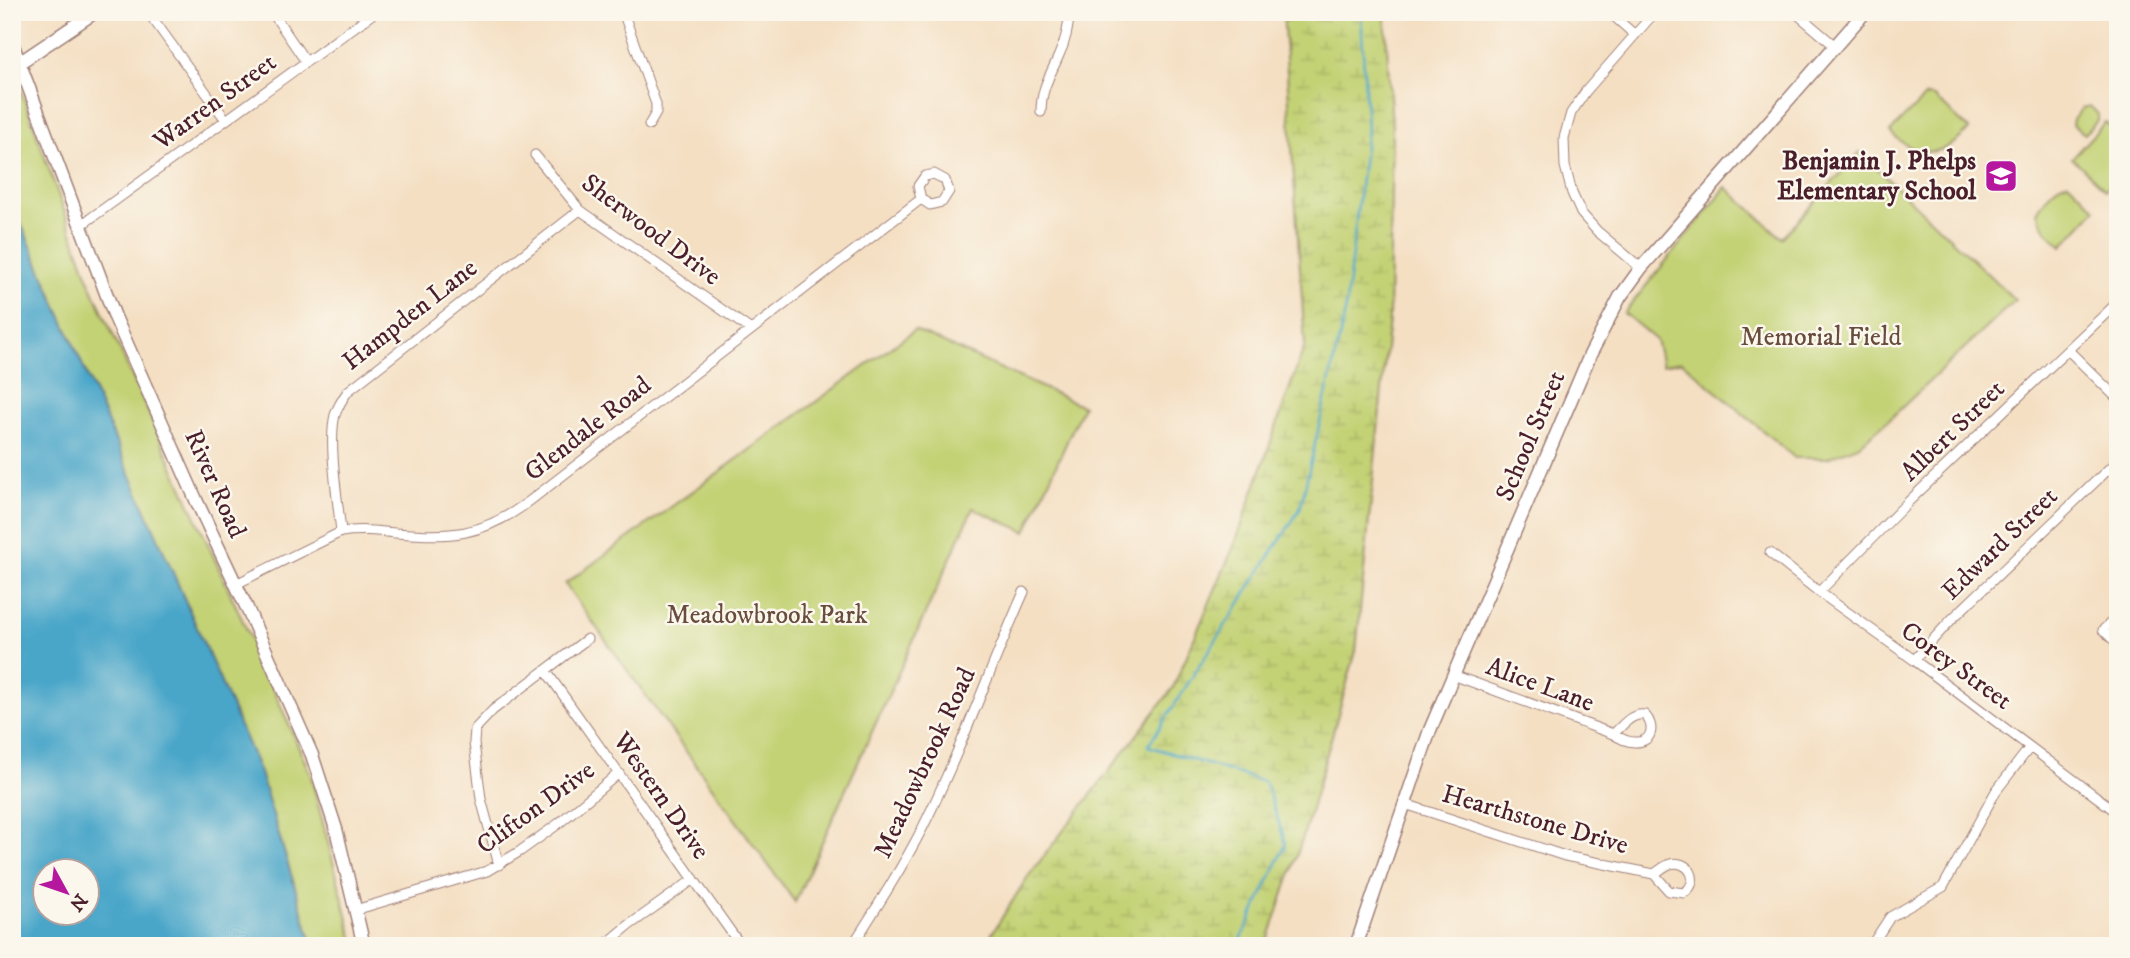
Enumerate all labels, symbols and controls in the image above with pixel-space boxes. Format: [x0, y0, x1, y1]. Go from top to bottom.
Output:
street label: Warren Street [146, 46, 283, 158]
place label: Benjamin J. Phelps Elementary School [1777, 145, 1977, 208]
school or university icon: Benjamin J. Phelps Elementary School [1982, 157, 2020, 195]
street label: Sherwood Drive [575, 167, 727, 293]
street label: Hampden Lane [336, 252, 484, 378]
park label: Memorial Field [1740, 321, 1902, 354]
street label: School Street [1489, 366, 1573, 506]
street label: Glendale Road [518, 369, 658, 489]
street label: Albert Street [1894, 373, 2012, 489]
street label: River Road [176, 425, 254, 543]
street label: Edward Street [1935, 481, 2065, 607]
park label: Meadowbrook Park [666, 599, 868, 632]
street label: Corey Street [1894, 615, 2018, 717]
street label: Alice Lane [1481, 650, 1599, 720]
street label: Meadowbrook Road [866, 662, 984, 864]
street label: Western Drive [605, 725, 717, 866]
street label: Clifton Drive [470, 754, 602, 862]
street label: Hearthstone Drive [1438, 778, 1632, 862]
north arrow [32, 856, 102, 926]
text: N [64, 889, 92, 916]

